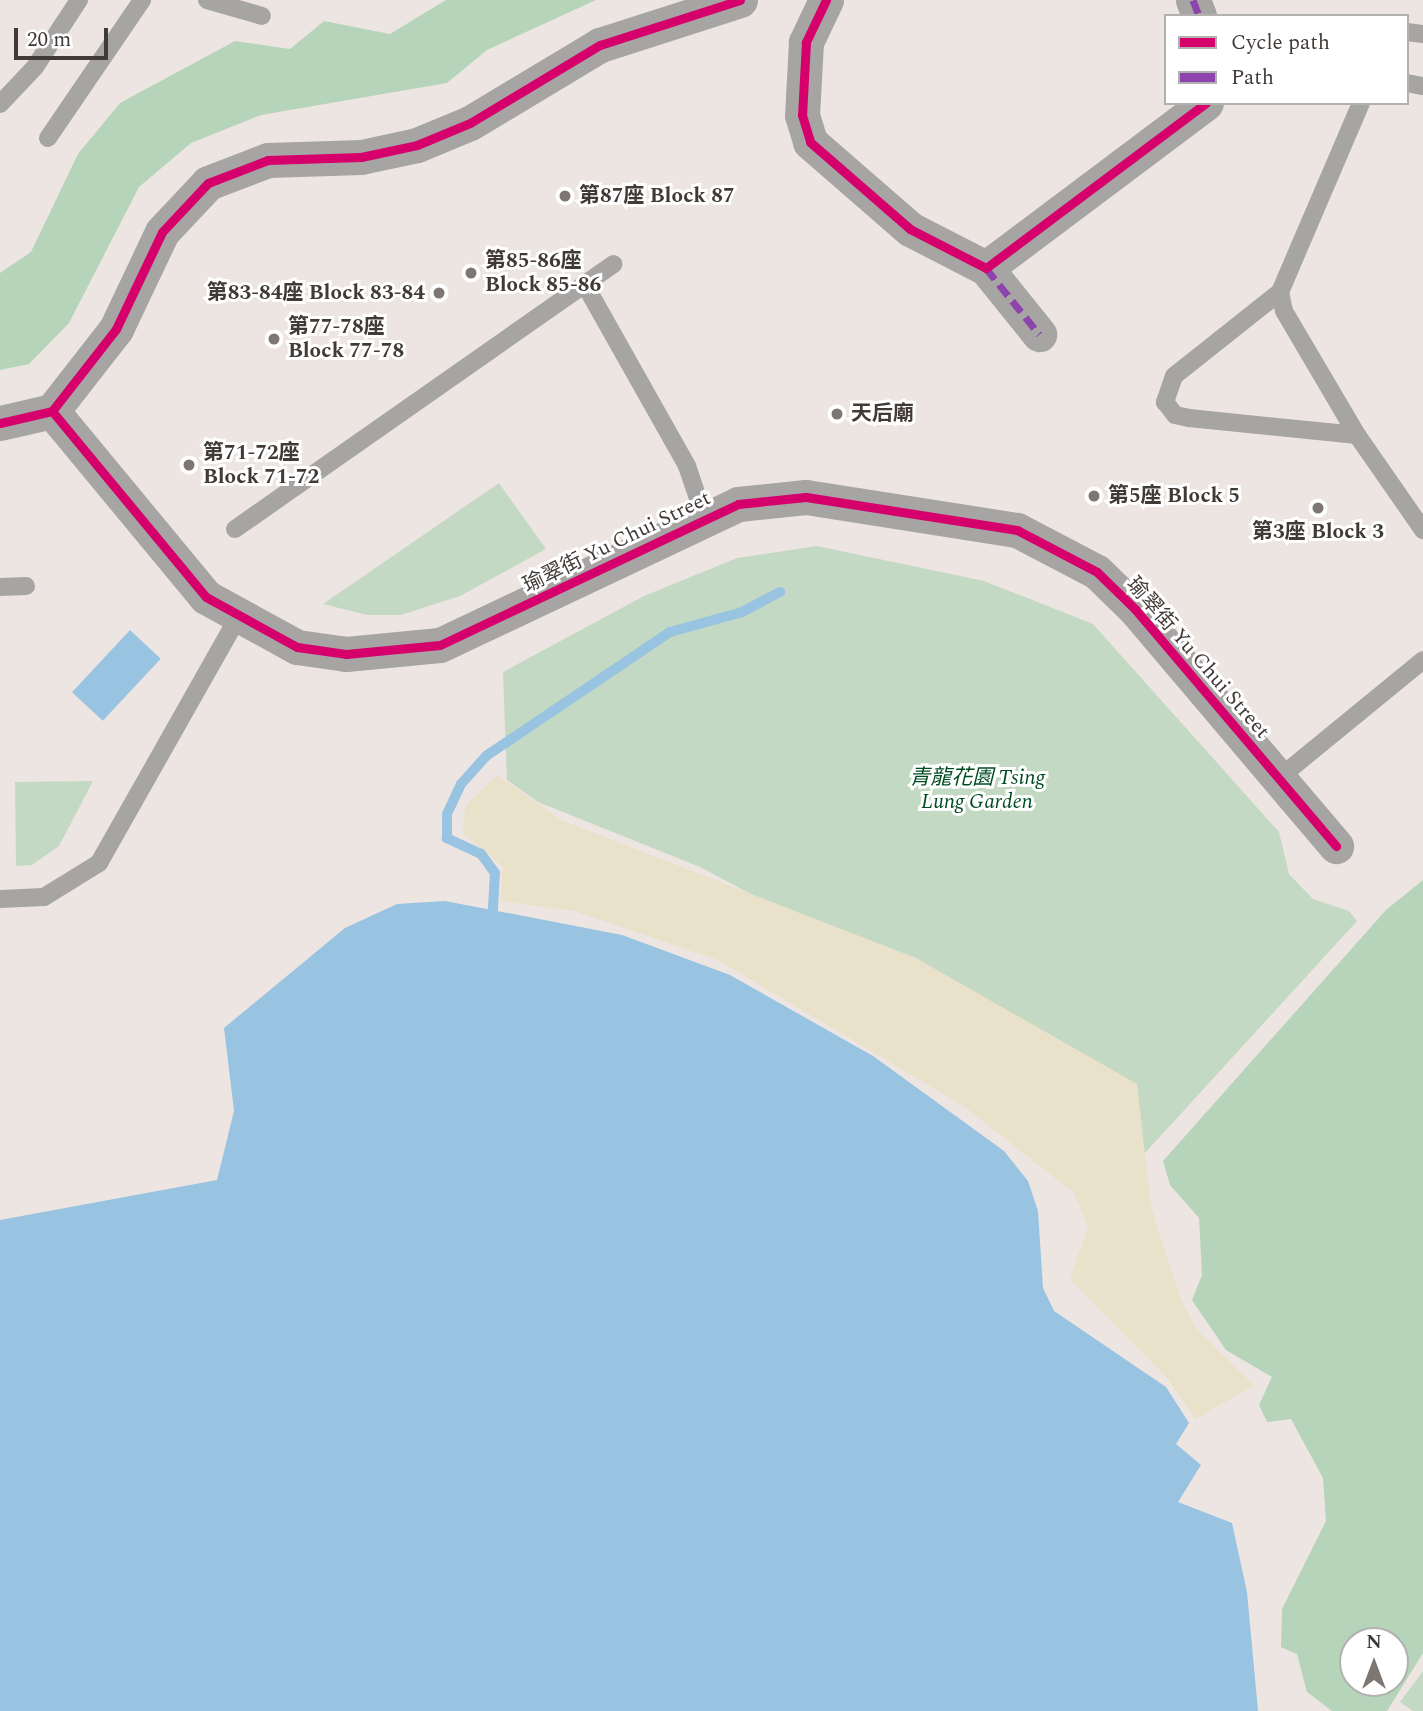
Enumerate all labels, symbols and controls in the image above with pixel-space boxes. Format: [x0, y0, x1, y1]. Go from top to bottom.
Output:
scale bar [18, 14, 112, 58]
legend [1164, 14, 1409, 105]
text: 20 m [27, 24, 71, 56]
text: Cycle path [1231, 27, 1330, 59]
text: Path [1231, 62, 1274, 94]
place label: 第87座 Block 87 [579, 183, 735, 209]
marker: 第87座 Block 87 [557, 188, 573, 204]
place label: 第85-86座 Block 85-86 [485, 248, 601, 298]
marker: 第85-86座 Block 85-86 [463, 265, 479, 281]
place label: 第83-84座 Block 83-84 [207, 280, 425, 306]
marker: 第83-84座 Block 83-84 [431, 285, 447, 301]
place label: 第77-78座 Block 77-78 [288, 314, 404, 364]
marker: 第77-78座 Block 77-78 [266, 331, 282, 347]
place label: 天后廟 [851, 401, 914, 427]
marker: 天后廟 [829, 406, 845, 422]
place label: 第71-72座 Block 71-72 [203, 440, 319, 490]
marker: 第71-72座 Block 71-72 [181, 457, 197, 473]
place label: 第5座 Block 5 [1108, 483, 1240, 509]
street label: 瑜翠街 Yu Chui Street [519, 486, 715, 598]
marker: 第5座 Block 5 [1086, 488, 1102, 504]
marker: 第3座 Block 3 [1310, 500, 1326, 516]
place label: 第3座 Block 3 [1252, 519, 1384, 545]
street label: 瑜翠街 Yu Chui Street [1121, 572, 1275, 744]
park label: 青龍花園 Tsing Lung Garden [909, 765, 1045, 815]
north arrow [1339, 1627, 1409, 1697]
text: N [1366, 1628, 1382, 1657]

